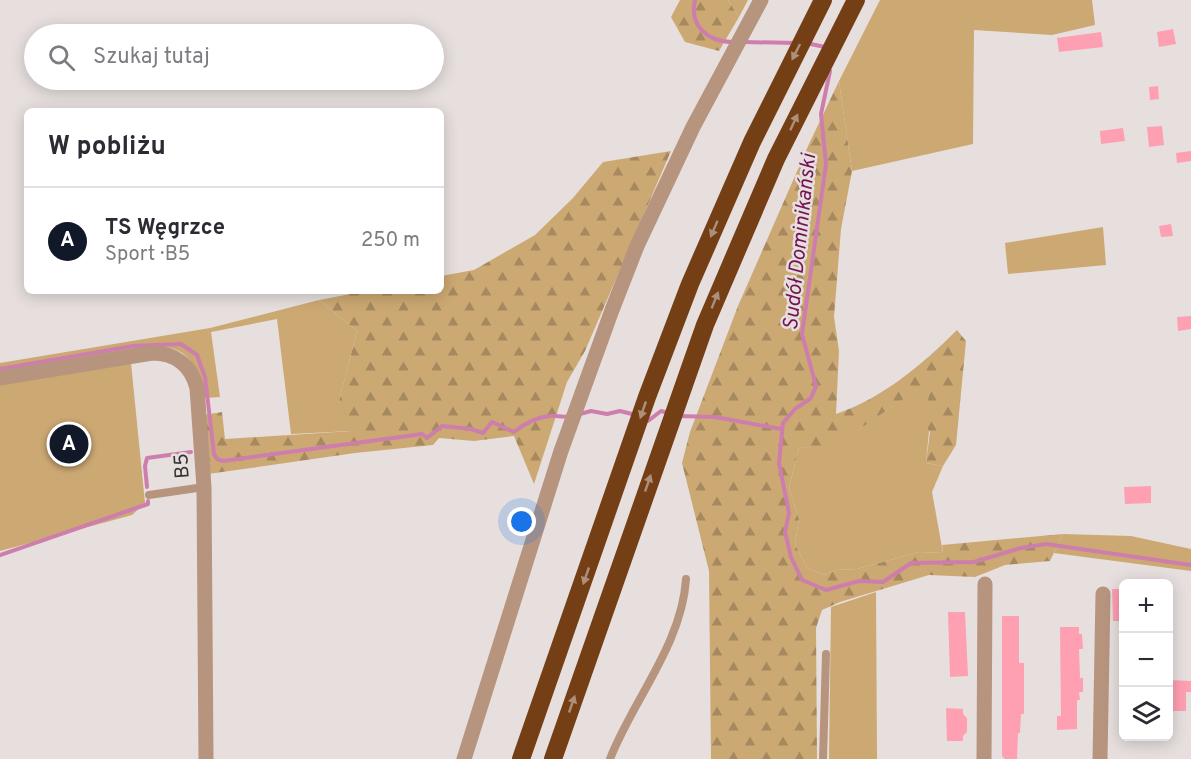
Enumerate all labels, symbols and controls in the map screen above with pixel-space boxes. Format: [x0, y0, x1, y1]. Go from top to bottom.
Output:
search box [24, 24, 444, 90]
icon: search [45, 41, 78, 74]
text: Szukaj tutaj [93, 44, 210, 71]
one-way arrow [791, 44, 801, 61]
one-way arrow [789, 113, 798, 130]
text: W pobliżu [48, 131, 166, 164]
water label: Sudół Dominikański [778, 151, 823, 332]
text: TS Węgrzce [105, 215, 225, 242]
one-way arrow [709, 220, 718, 237]
text: A [60, 228, 75, 254]
text: 250 m [361, 228, 420, 254]
text: Sport · B5 [105, 242, 190, 268]
one-way arrow [711, 291, 720, 309]
one-way arrow [637, 401, 647, 419]
pin: A [50, 422, 88, 466]
street label: B5 [169, 452, 197, 480]
one-way arrow [644, 474, 653, 492]
your location [507, 507, 536, 536]
one-way arrow [580, 567, 590, 585]
map controls [1119, 579, 1173, 741]
button: + [1119, 579, 1173, 633]
button: − [1119, 633, 1173, 687]
button: layers [1119, 687, 1173, 741]
one-way arrow [567, 695, 577, 713]

